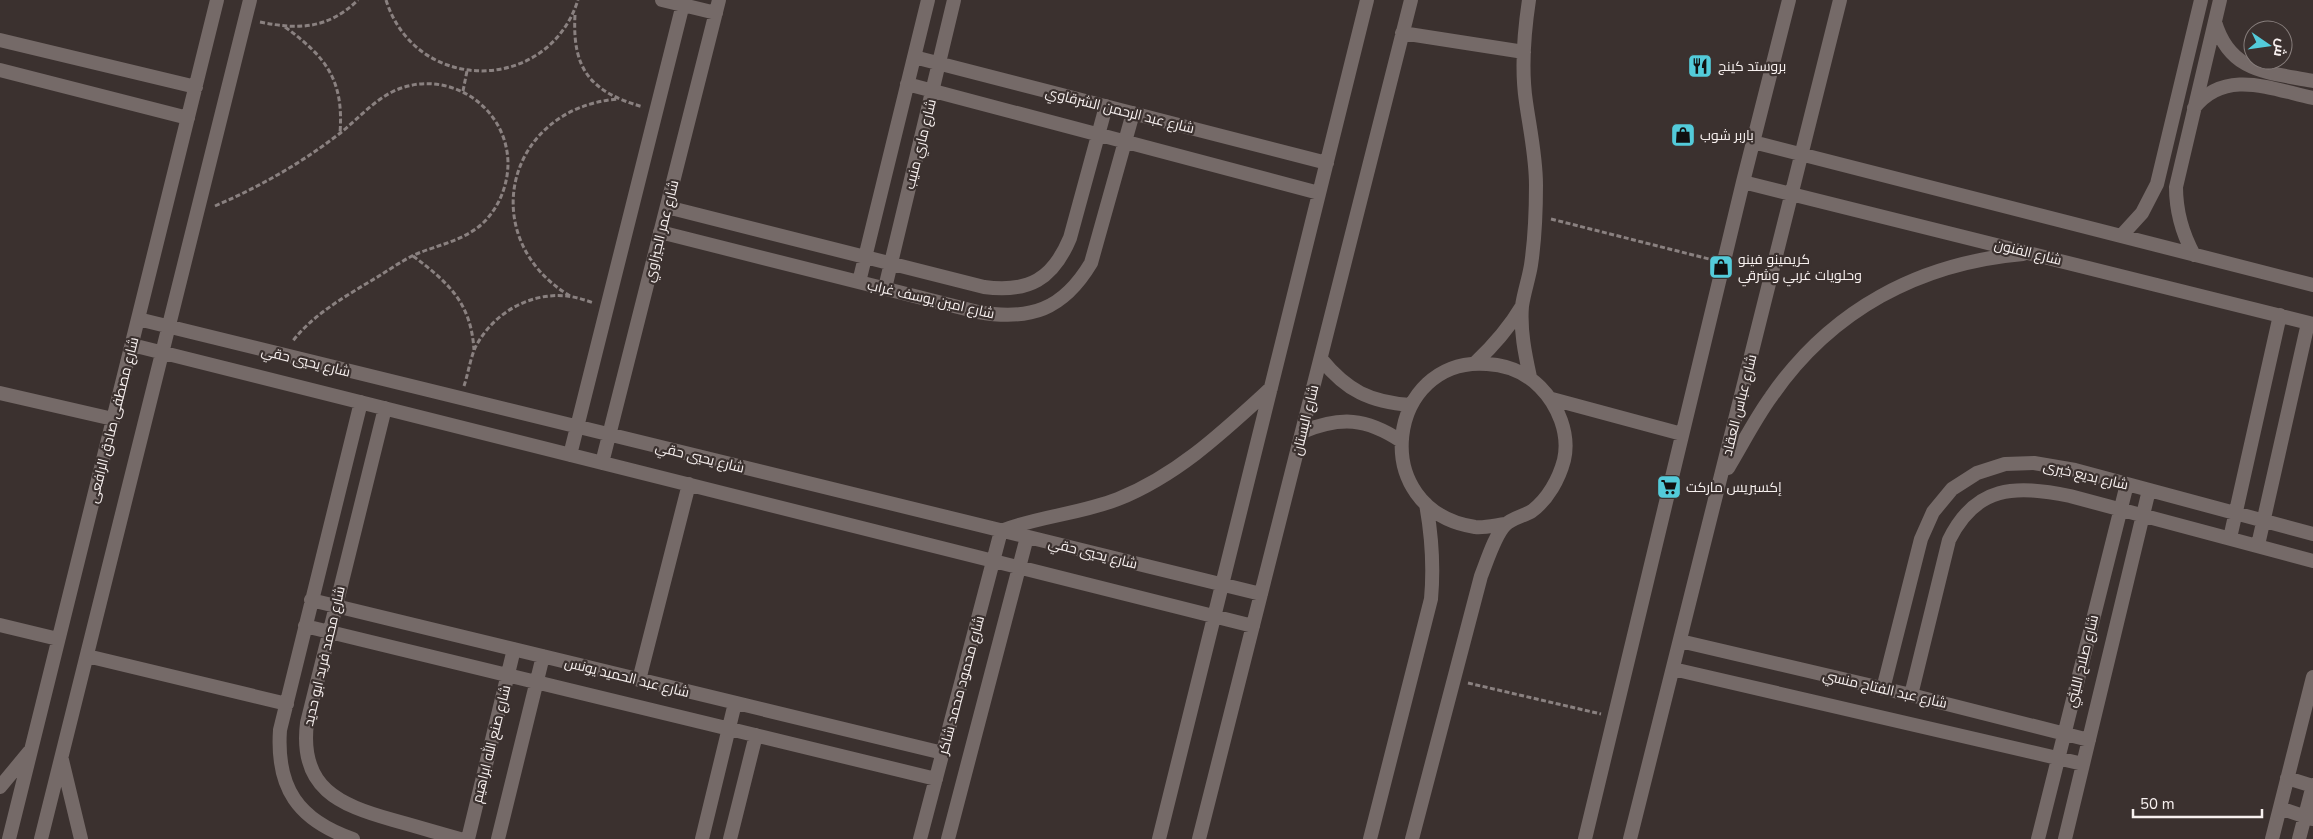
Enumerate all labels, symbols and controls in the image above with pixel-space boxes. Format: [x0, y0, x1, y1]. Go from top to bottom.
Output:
north arrow [2243, 20, 2293, 70]
text: ش [2269, 37, 2291, 59]
restaurant icon: بروستد كينج [1687, 53, 1713, 79]
place label: بروستد كينج [1718, 57, 1786, 76]
street label: شارع عبد الرحمن الشرقاوي [1043, 83, 1196, 140]
street label: شارع ماري منيب [900, 97, 943, 192]
shop icon: باربر شوب [1670, 122, 1696, 148]
place label: باربر شوب [1700, 126, 1754, 145]
street label: شارع عمر الجيزاوي [640, 178, 685, 285]
street label: شارع الفنون [1992, 235, 2064, 270]
place label: كريمينو فينو وحلويات غربي وشرقي [1738, 250, 1862, 287]
shop icon: كريمينو فينو وحلويات غربي وشرقي [1708, 254, 1734, 280]
street label: شارع امين يوسف غراب [865, 276, 996, 323]
street label: شارع مصطفى صادق الرافعى [84, 335, 143, 505]
street label: شارع يحيي حقي [259, 341, 352, 384]
street label: شارع عباس العقاد [1718, 352, 1761, 458]
street label: شارع البستان [1288, 383, 1323, 457]
street label: شارع يحيي حقي [653, 437, 746, 480]
street label: شارع بديع خيرى [2041, 456, 2130, 495]
supermarket icon: إكسبريس ماركت [1656, 474, 1682, 500]
place label: إكسبريس ماركت [1686, 478, 1782, 497]
street label: شارع يحيي حقي [1046, 533, 1139, 576]
street label: شارع محمد فريد ابو حديد [299, 584, 350, 728]
street label: شارع صلاح الليثي [2062, 613, 2105, 710]
street label: شارع محمود محمد شاكر [934, 614, 989, 757]
street label: شارع عبد الحميد يونس [563, 653, 691, 702]
street label: شارع عبد الفتاح منسي [1821, 666, 1949, 714]
street label: شارع صنع الله ابراهيم [468, 683, 515, 805]
scale bar [2133, 786, 2262, 818]
text: 50 m [2140, 794, 2175, 814]

